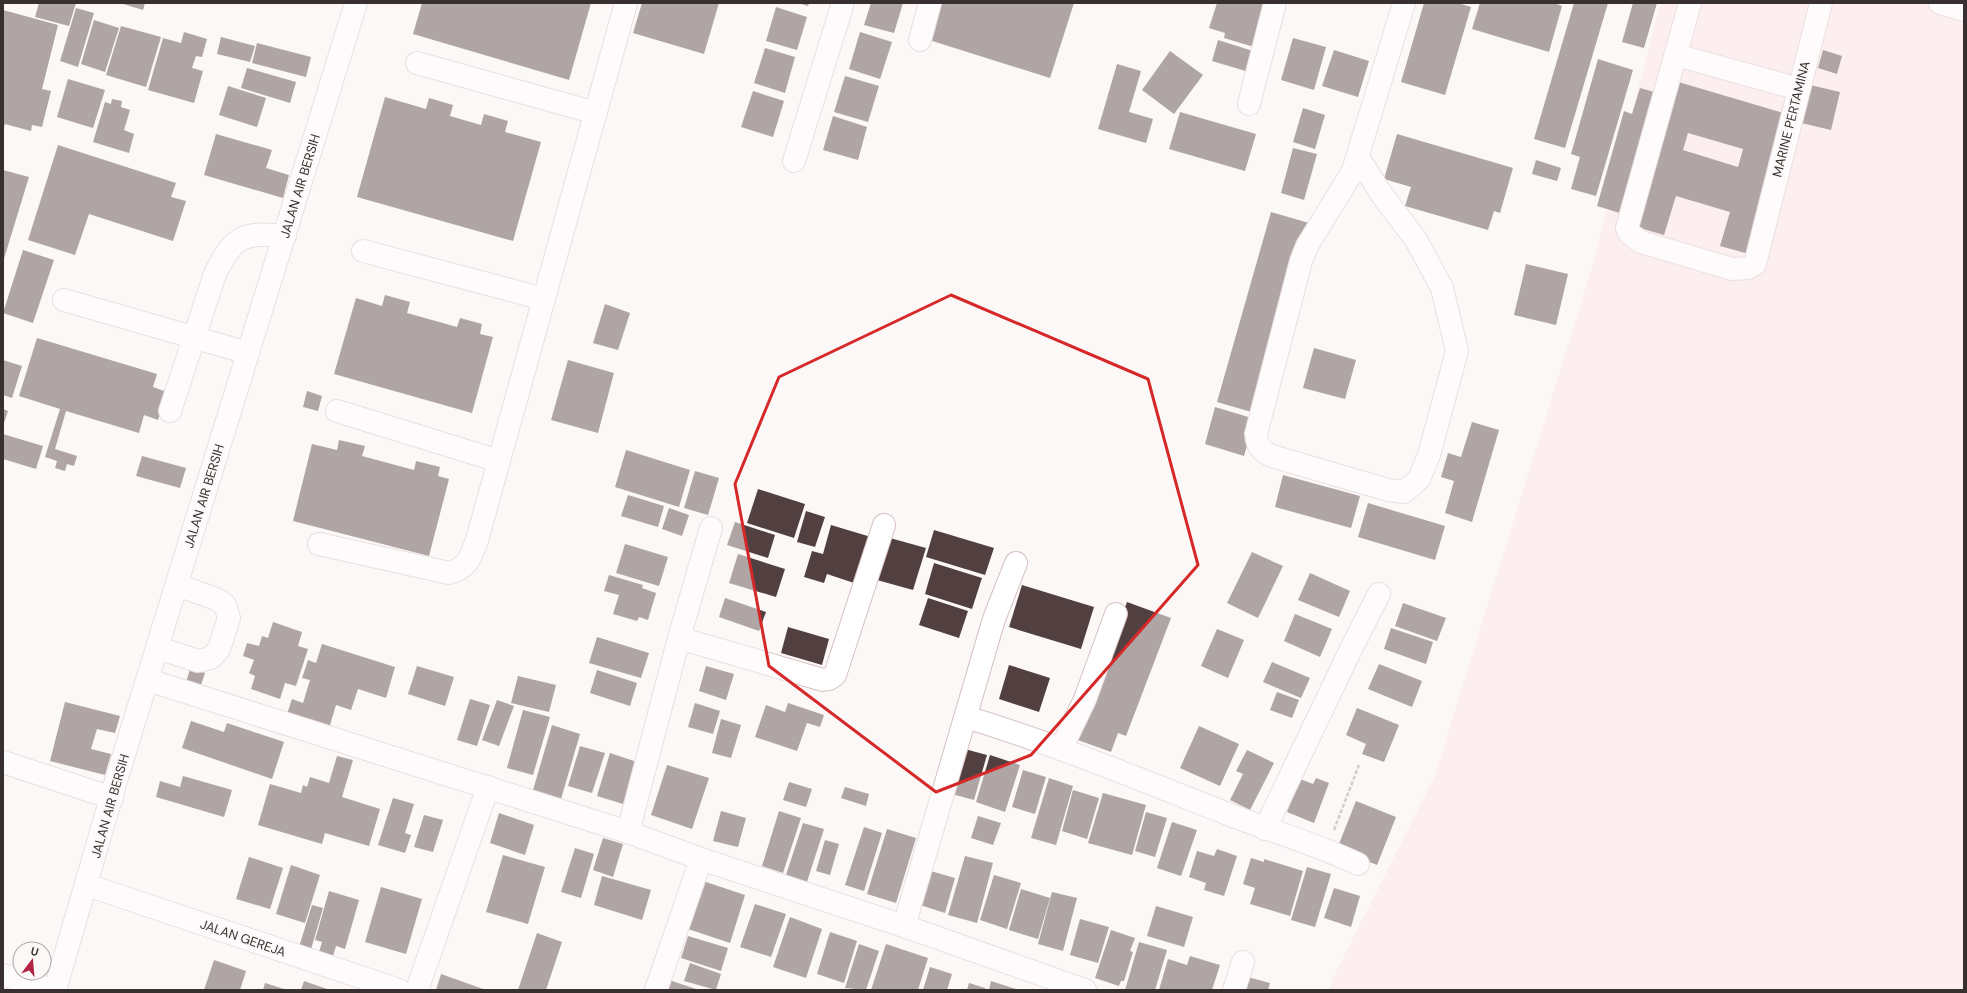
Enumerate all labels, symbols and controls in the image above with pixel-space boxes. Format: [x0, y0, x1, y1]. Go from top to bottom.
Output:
street label: MARINE PERTAMINA [1768, 59, 1814, 179]
street label: JALAN AIR BERSIH [276, 132, 324, 240]
street label: JALAN AIR BERSIH [180, 442, 228, 550]
street label: JALAN AIR BERSIH [87, 752, 133, 860]
street label: JALAN GEREJA [198, 915, 289, 961]
north arrow [12, 941, 52, 981]
text: U [29, 944, 40, 959]

